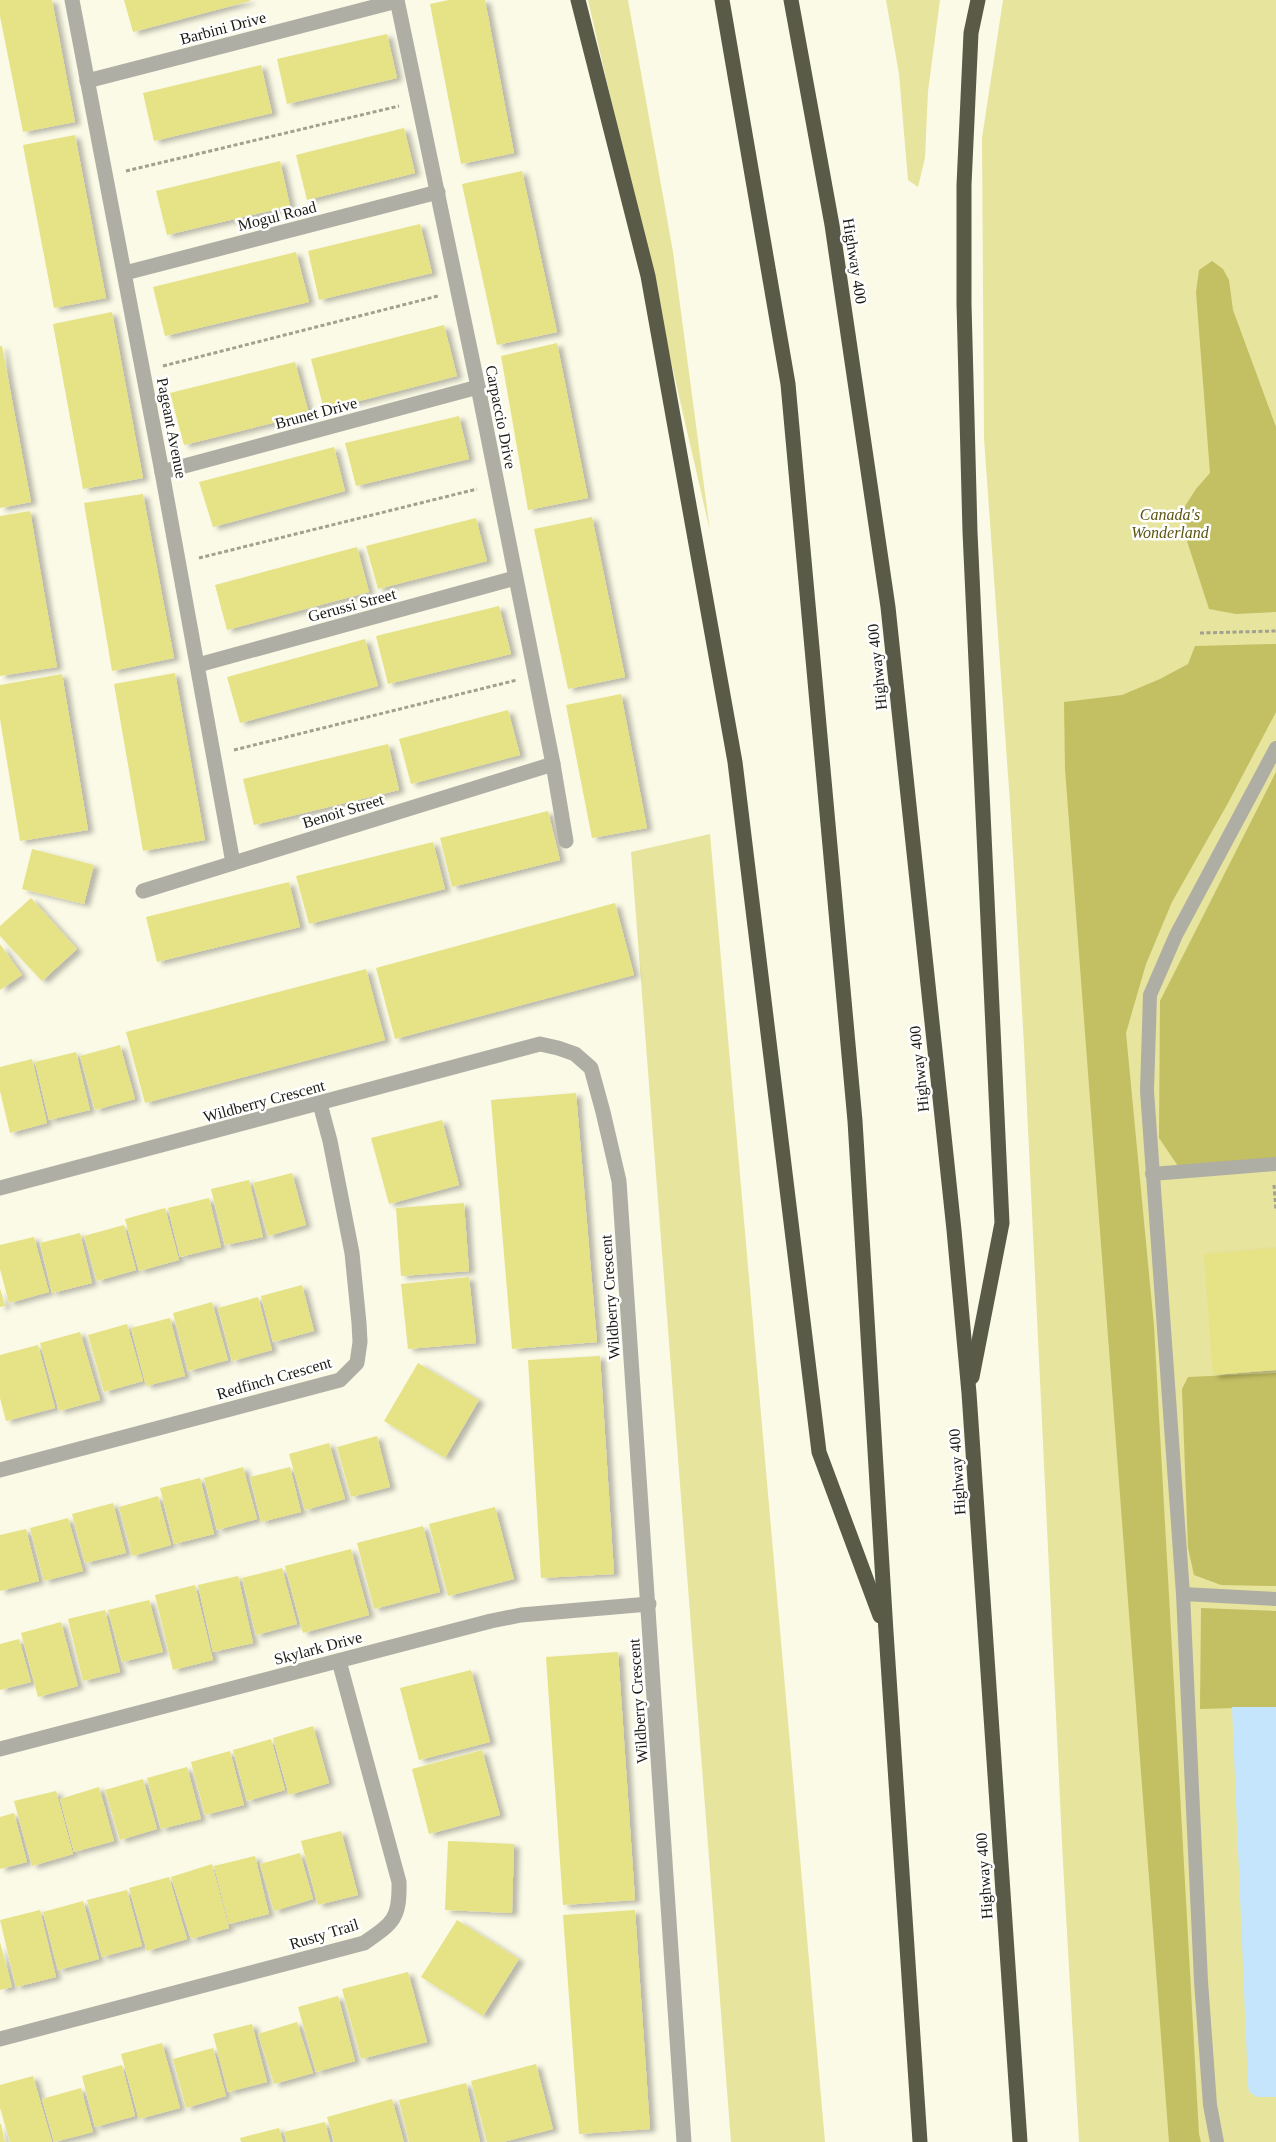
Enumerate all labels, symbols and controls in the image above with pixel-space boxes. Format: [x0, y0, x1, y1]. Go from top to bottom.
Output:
street label: Barbini Drive [178, 8, 268, 48]
street label: Mogul Road [236, 198, 318, 235]
street label: Highway 400 [839, 217, 870, 305]
street label: Carpaccio Drive [482, 364, 519, 470]
street label: Pageant Avenue [153, 376, 190, 480]
street label: Brunet Drive [273, 394, 359, 432]
park label: Canada's Wonderland [1131, 506, 1210, 541]
street label: Gerussi Street [306, 585, 398, 625]
street label: Highway 400 [864, 623, 891, 711]
street label: Benoit Street [300, 790, 386, 831]
street label: Highway 400 [906, 1025, 933, 1113]
street label: Wildberry Crescent [201, 1076, 327, 1126]
street label: Wildberry Crescent [597, 1233, 624, 1360]
street label: Redfinch Crescent [215, 1353, 334, 1403]
street label: Highway 400 [945, 1428, 969, 1516]
street label: Skylark Drive [272, 1628, 364, 1669]
street label: Wildberry Crescent [625, 1637, 652, 1764]
street label: Highway 400 [972, 1832, 996, 1920]
street label: Rusty Trail [287, 1915, 362, 1954]

